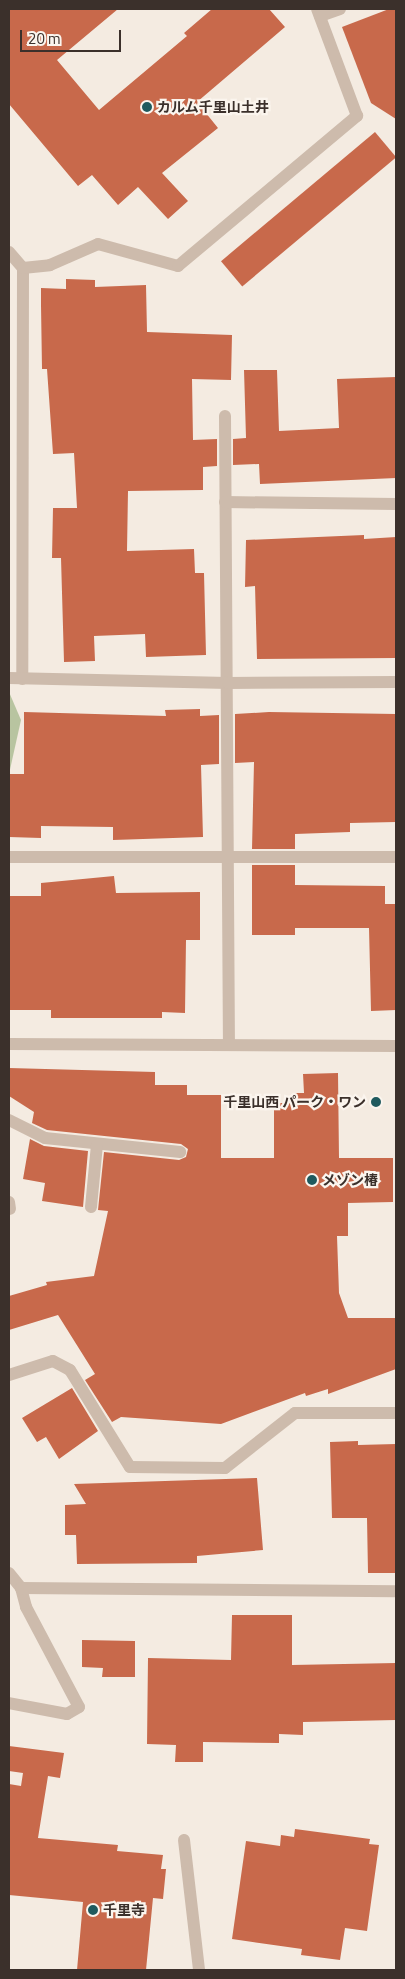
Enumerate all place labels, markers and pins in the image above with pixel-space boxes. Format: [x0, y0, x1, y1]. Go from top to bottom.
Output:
place label: カルム千里山土井 [157, 99, 269, 115]
marker: カルム千里山土井 [141, 101, 153, 113]
place label: 千里山西 パーク・ワン [223, 1094, 366, 1110]
marker: 千里山西 パーク・ワン [370, 1096, 382, 1108]
place label: メゾン椿 [322, 1172, 378, 1188]
marker: メゾン椿 [306, 1174, 318, 1186]
place label: 千里寺 [103, 1902, 145, 1918]
marker: 千里寺 [87, 1904, 99, 1916]

